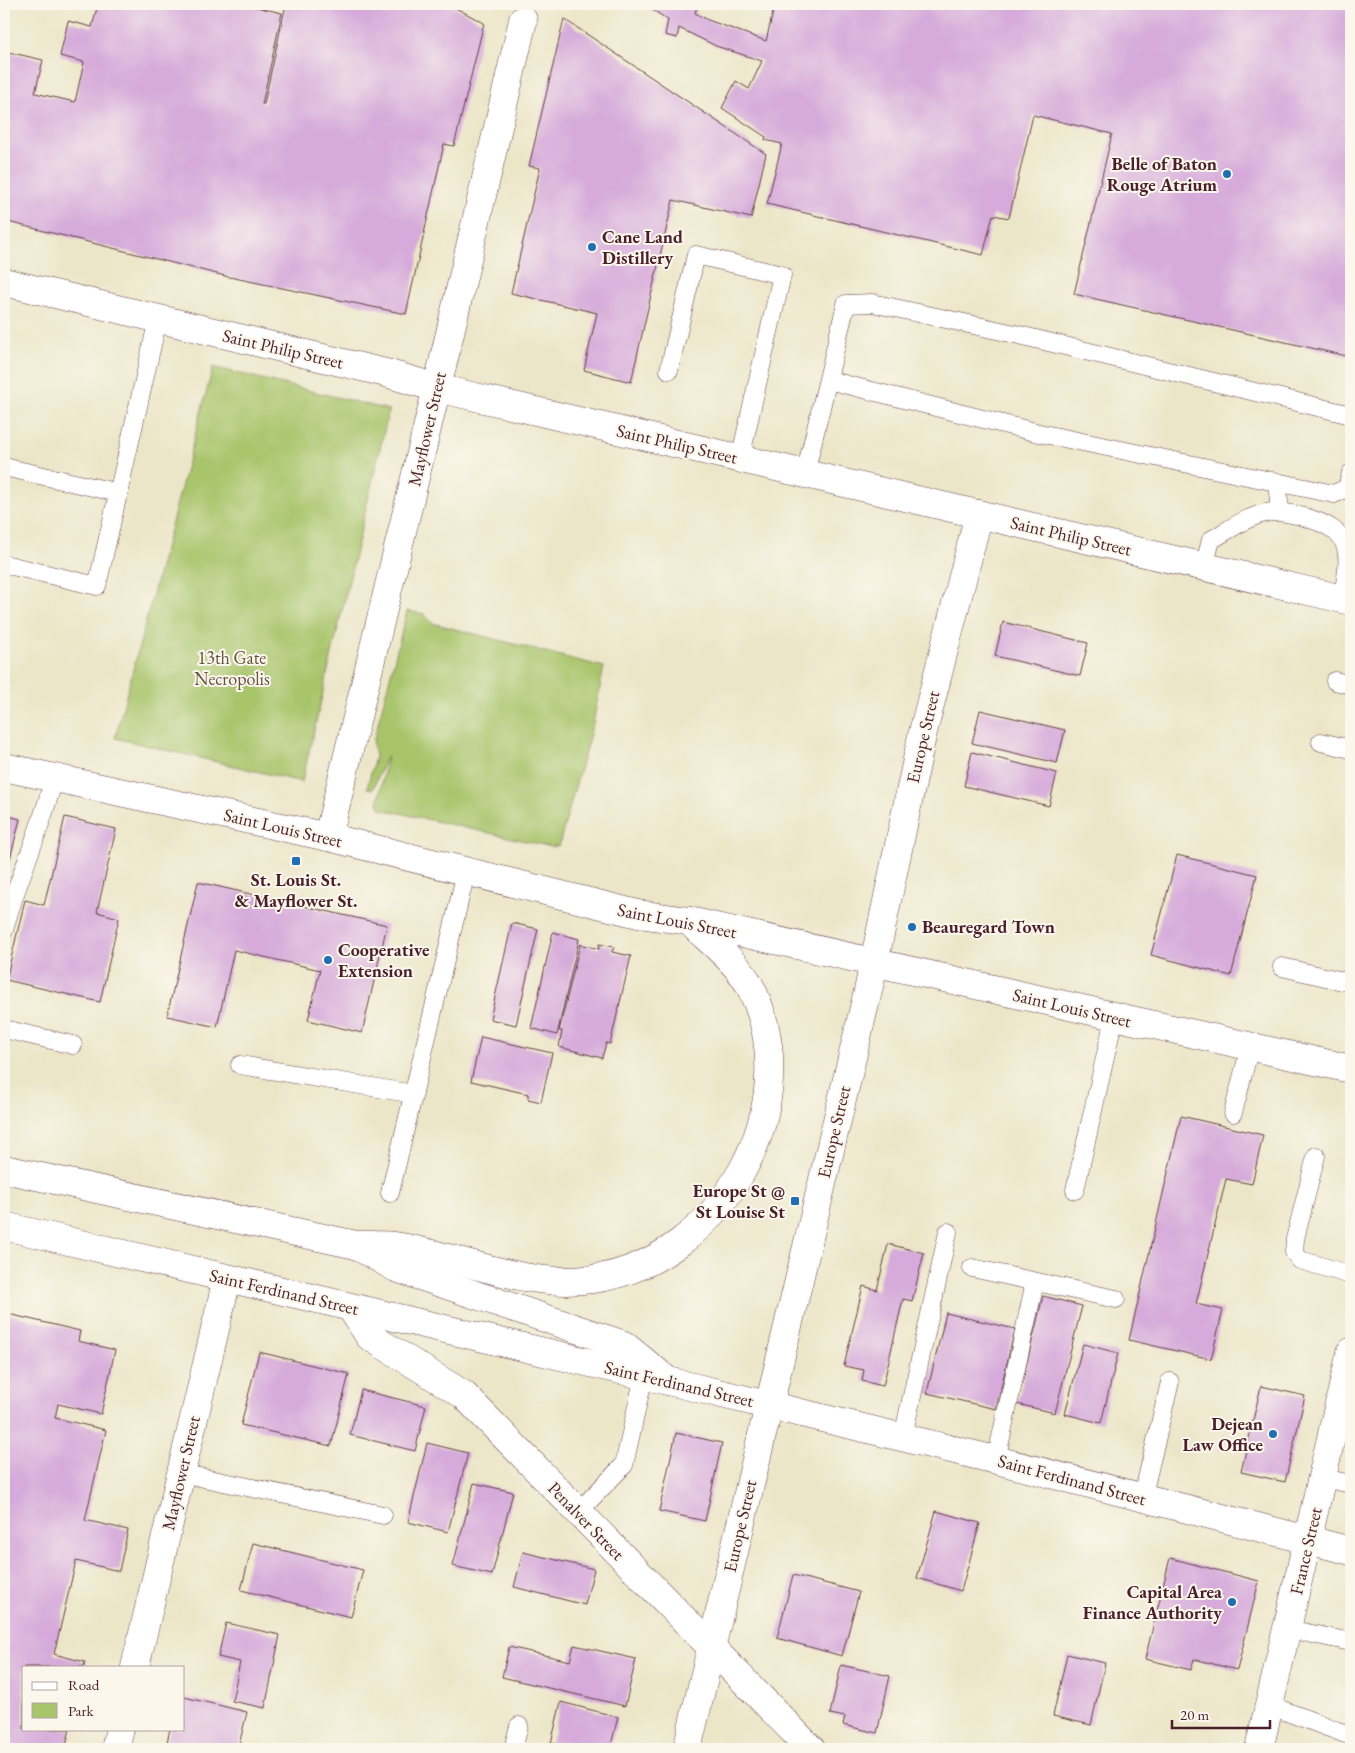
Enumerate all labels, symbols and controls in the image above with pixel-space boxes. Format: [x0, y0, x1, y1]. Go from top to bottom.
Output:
place label: Belle of Baton Rouge Atrium [1107, 152, 1217, 196]
marker: Belle of Baton Rouge Atrium [1221, 168, 1233, 180]
place label: Cane Land Distillery [602, 225, 683, 269]
marker: Cane Land Distillery [586, 241, 598, 253]
street label: Saint Philip Street [220, 323, 346, 374]
street label: Mayflower Street [402, 369, 451, 488]
street label: Saint Philip Street [614, 418, 740, 469]
street label: Saint Philip Street [1008, 510, 1134, 561]
park label: 13th Gate Necropolis [194, 646, 270, 690]
street label: Europe Street [901, 688, 944, 785]
street label: Saint Louis Street [222, 803, 345, 852]
marker: St. Louis St. & Mayflower St. [290, 855, 302, 867]
place label: St. Louis St. & Mayflower St. [234, 868, 358, 912]
street label: Saint Louis Street [616, 898, 739, 943]
place label: Beauregard Town [922, 915, 1055, 938]
marker: Beauregard Town [906, 921, 918, 933]
place label: Cooperative Extension [338, 938, 430, 982]
marker: Cooperative Extension [322, 954, 334, 966]
street label: Saint Louis Street [1011, 983, 1134, 1032]
street label: Europe Street [812, 1083, 855, 1180]
place label: Europe St @ St Louise St [693, 1179, 785, 1223]
marker: Europe St @ St Louise St [789, 1195, 801, 1207]
street label: Saint Ferdinand Street [207, 1263, 361, 1320]
street label: Saint Ferdinand Street [602, 1355, 756, 1412]
place label: Dejean Law Office [1183, 1412, 1263, 1456]
street label: Mayflower Street [156, 1413, 205, 1532]
marker: Dejean Law Office [1267, 1428, 1279, 1440]
street label: Saint Ferdinand Street [996, 1449, 1149, 1510]
street label: Penalver Street [543, 1476, 630, 1565]
street label: Europe Street [718, 1477, 761, 1574]
street label: France Street [1284, 1505, 1327, 1597]
place label: Capital Area Finance Authority [1083, 1580, 1222, 1624]
marker: Capital Area Finance Authority [1226, 1596, 1238, 1608]
legend [22, 1666, 185, 1730]
text: Road [68, 1675, 100, 1694]
scale bar [1172, 1698, 1270, 1730]
text: Park [68, 1701, 95, 1720]
text: 20 m [1180, 1705, 1209, 1724]

